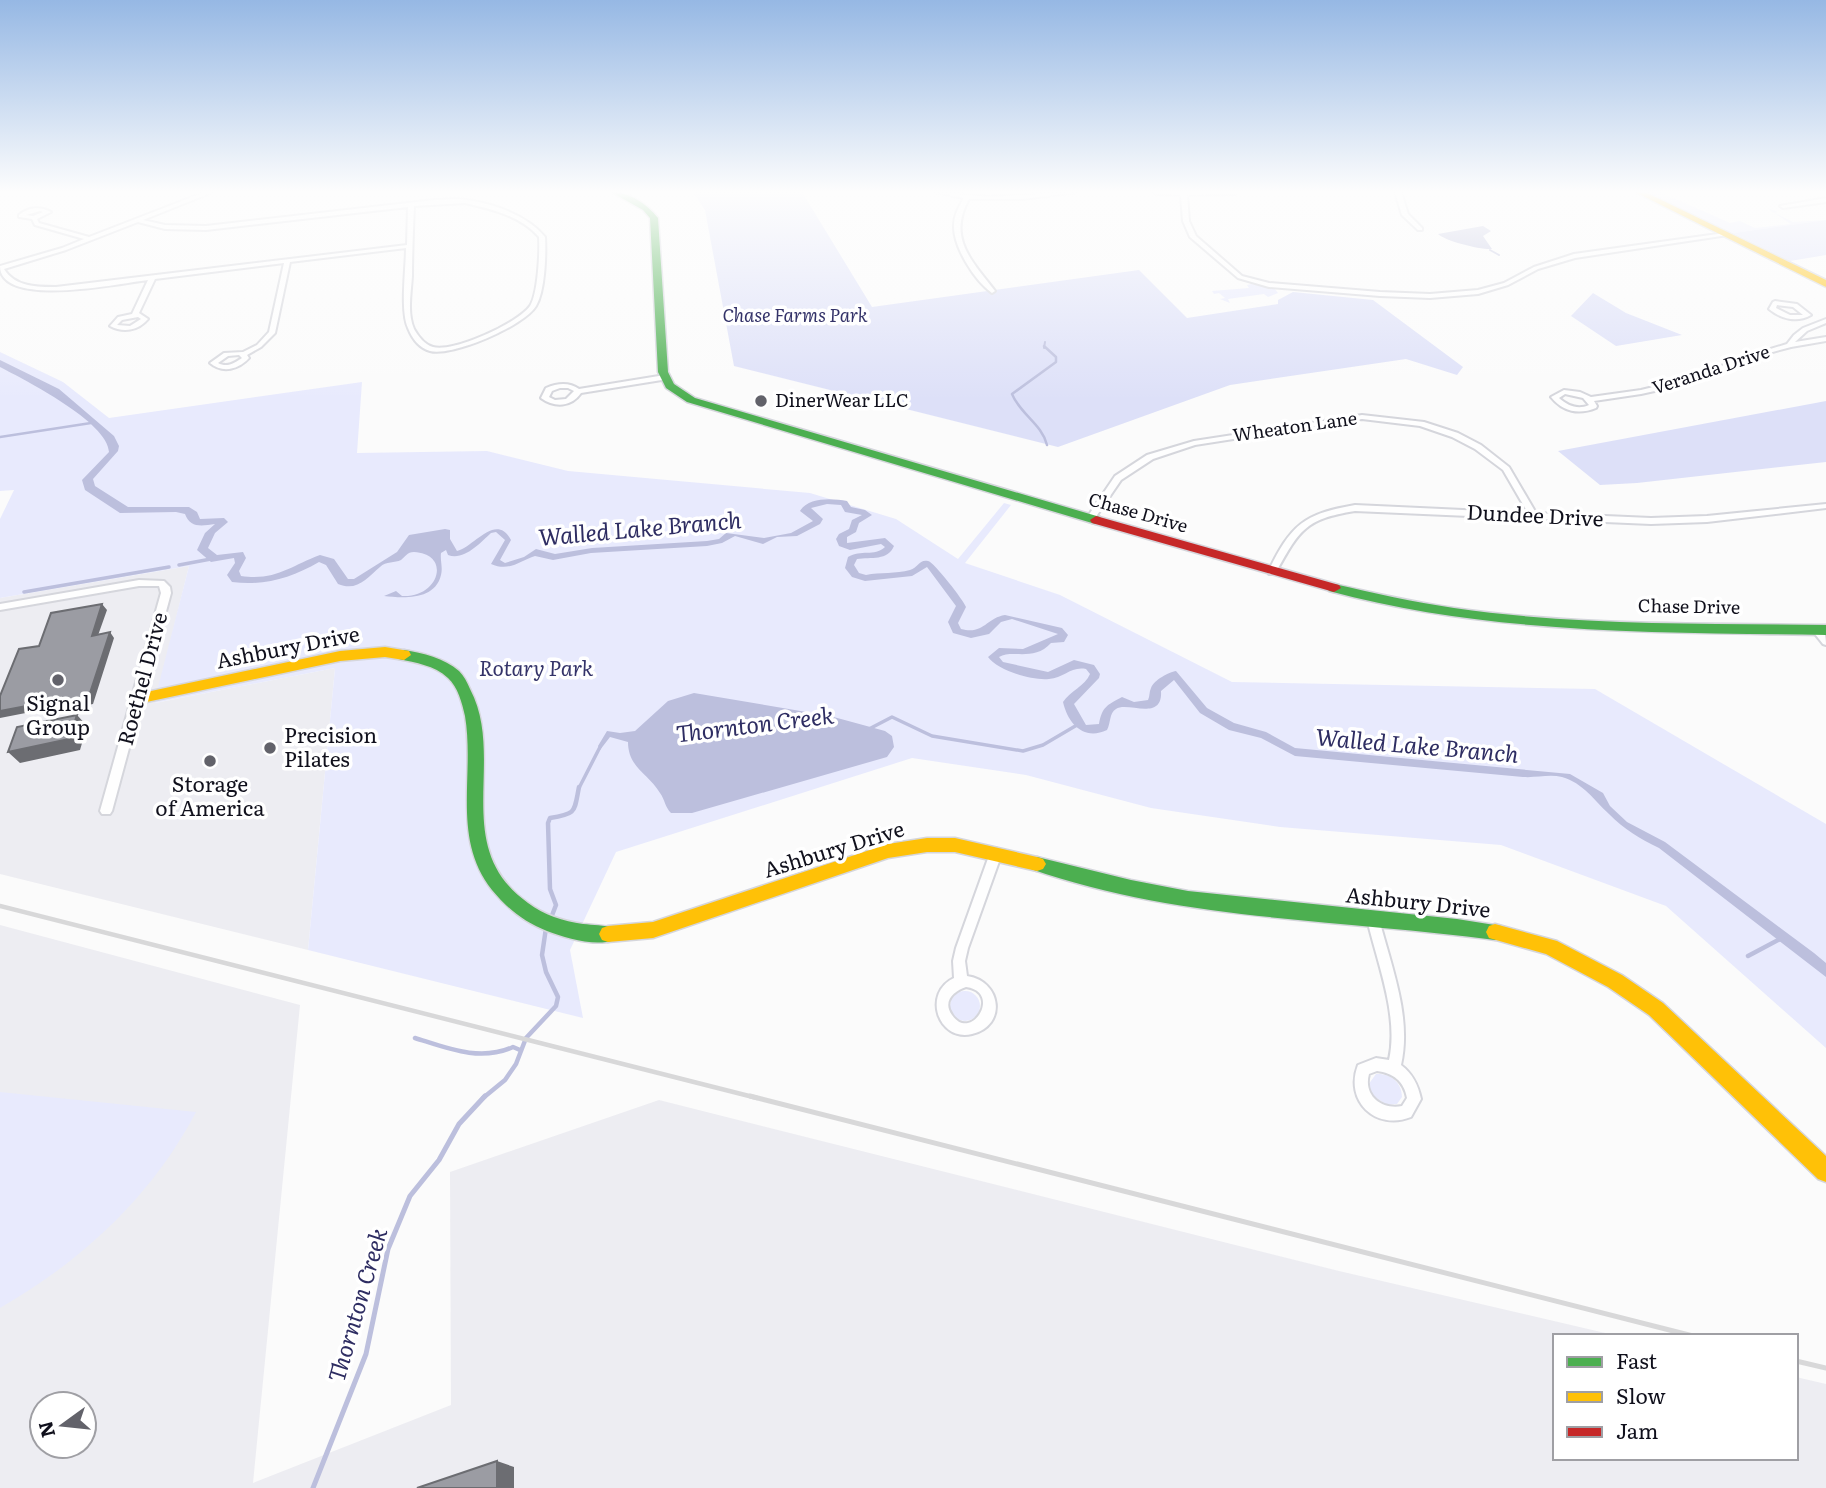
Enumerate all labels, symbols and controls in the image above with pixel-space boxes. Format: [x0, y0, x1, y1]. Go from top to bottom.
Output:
park label: Chase Farms Park [722, 301, 868, 328]
street label: Veranda Drive [1648, 337, 1773, 400]
place label: DinerWear LLC [775, 386, 909, 413]
marker: DinerWear LLC [753, 393, 769, 409]
street label: Wheaton Lane [1231, 403, 1359, 448]
street label: Chase Drive [1086, 484, 1191, 539]
street label: Dundee Drive [1466, 494, 1604, 533]
water label: Walled Lake Branch [537, 501, 743, 553]
street label: Chase Drive [1638, 591, 1740, 620]
street label: Roethel Drive [108, 608, 173, 748]
street label: Ashbury Drive [213, 616, 362, 675]
park label: Rotary Park [479, 651, 594, 682]
marker: Signal Group [50, 672, 66, 688]
place label: Signal Group [26, 686, 90, 741]
water label: Thornton Creek [674, 696, 836, 750]
place label: Precision Pilates [284, 718, 377, 773]
water label: Walled Lake Branch [1314, 718, 1520, 770]
marker: Precision Pilates [262, 740, 278, 756]
marker: Storage of America [202, 753, 218, 769]
place label: Storage of America [155, 767, 265, 822]
street label: Ashbury Drive [759, 811, 907, 884]
street label: Ashbury Drive [1344, 877, 1492, 924]
water label: Thornton Creek [318, 1223, 394, 1386]
legend [1553, 1334, 1798, 1460]
text: Fast [1616, 1344, 1657, 1375]
text: Slow [1616, 1379, 1666, 1410]
north arrow [28, 1390, 98, 1460]
text: Jam [1616, 1414, 1658, 1445]
text: N [30, 1418, 61, 1441]

